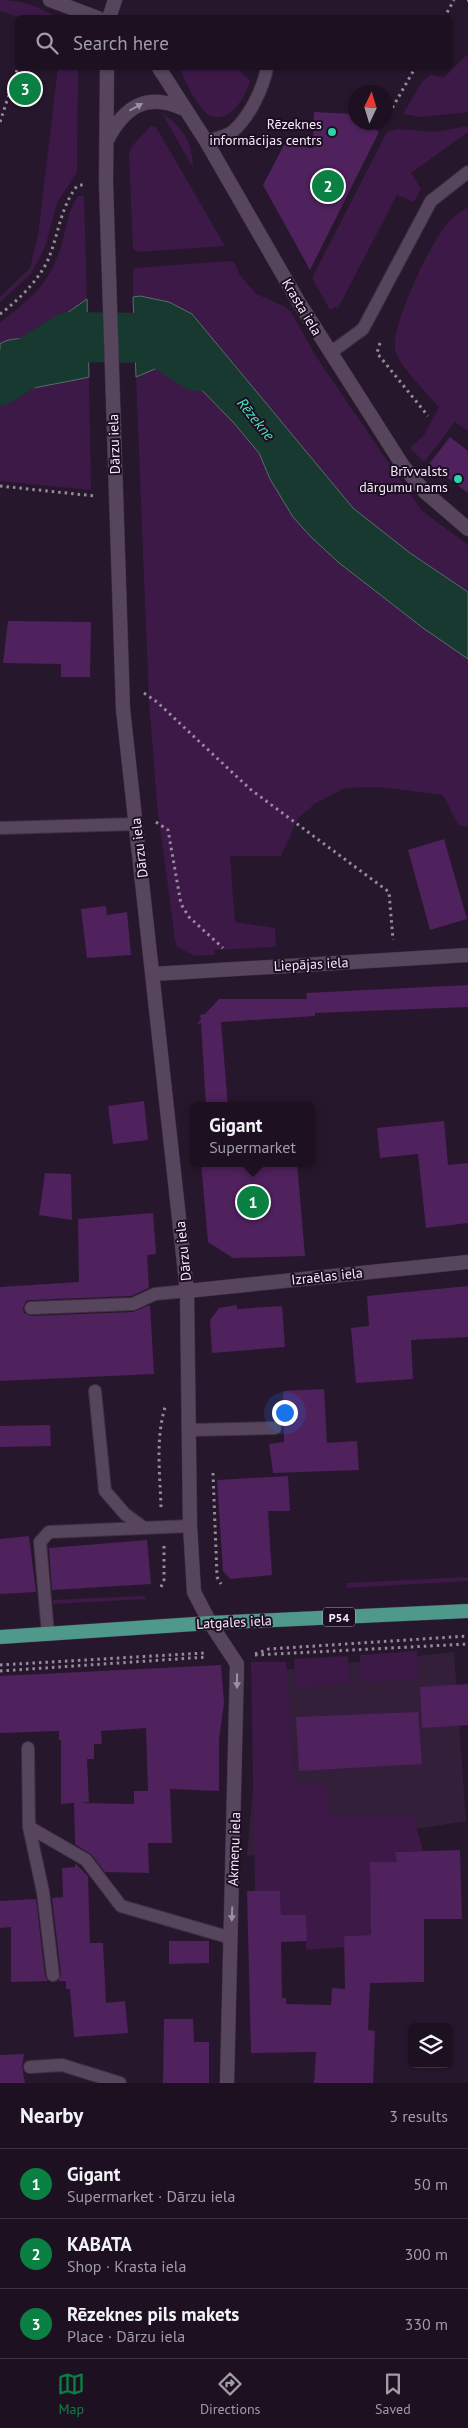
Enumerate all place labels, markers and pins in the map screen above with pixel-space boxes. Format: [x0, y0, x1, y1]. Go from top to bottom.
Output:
pin: 3 [9, 70, 41, 108]
place label: Rēzeknes informācijas centrs [209, 115, 322, 149]
marker: Rēzeknes informācijas centrs [326, 126, 338, 138]
pin: 2 [312, 167, 344, 205]
place label: Brīvvalsts dārgumu nams [359, 462, 448, 496]
marker: Brīvvalsts dārgumu nams [452, 473, 464, 485]
pin: 1 [237, 1183, 269, 1221]

